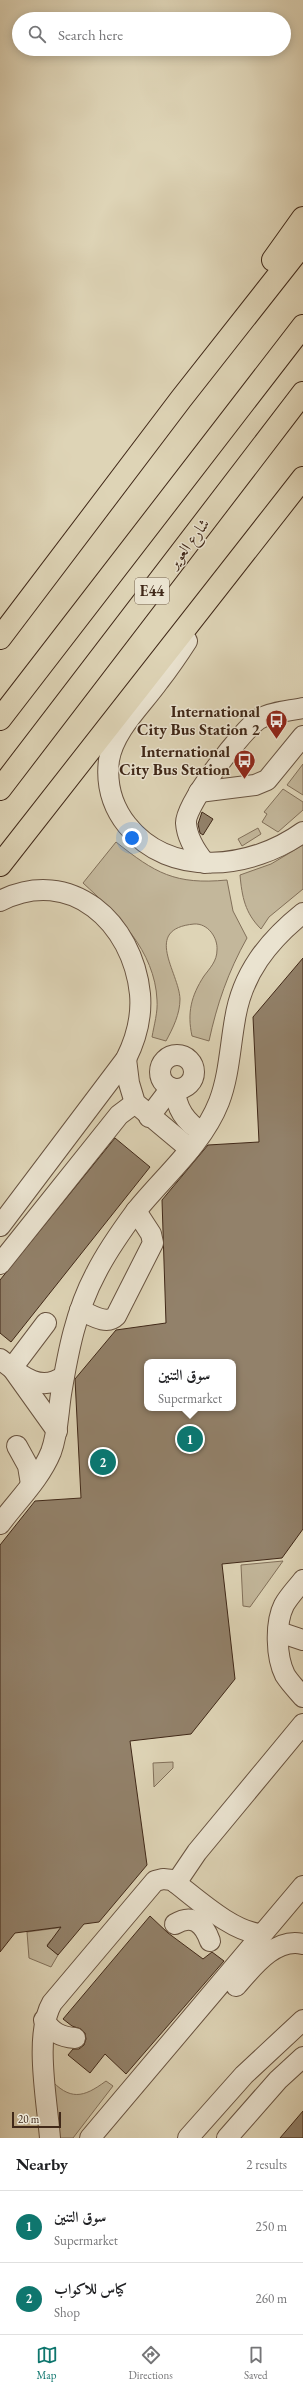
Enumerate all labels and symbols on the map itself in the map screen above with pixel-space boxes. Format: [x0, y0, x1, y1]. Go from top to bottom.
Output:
street label: شارع العوير [161, 514, 217, 576]
road number: E44 [135, 578, 169, 604]
place label: International City Bus Station 2 [137, 701, 261, 740]
bus stop icon: International City Bus Station 2 [263, 707, 289, 740]
place label: International City Bus Station [119, 741, 230, 780]
bus stop icon: International City Bus Station [232, 747, 258, 780]
your location [122, 828, 142, 848]
pin: 1 [177, 1424, 203, 1454]
pin: 2 [90, 1447, 116, 1477]
scale bar [12, 2110, 61, 2129]

